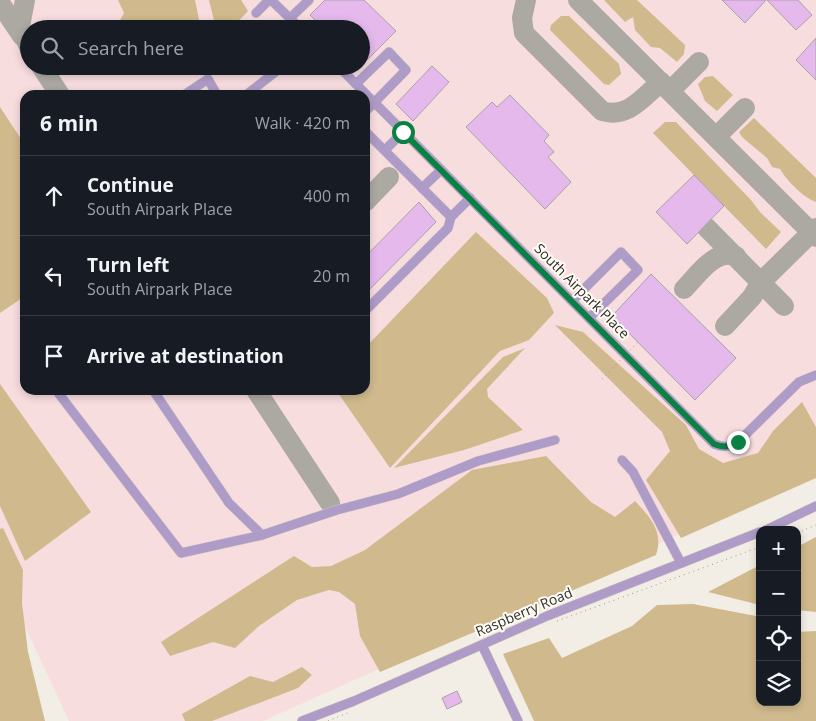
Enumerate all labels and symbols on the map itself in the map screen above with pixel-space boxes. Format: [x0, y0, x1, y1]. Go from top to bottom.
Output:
route start [392, 121, 415, 144]
street label: South Airpark Place [531, 239, 634, 342]
route end [727, 431, 750, 454]
street label: Raspberry Road [472, 583, 575, 641]

